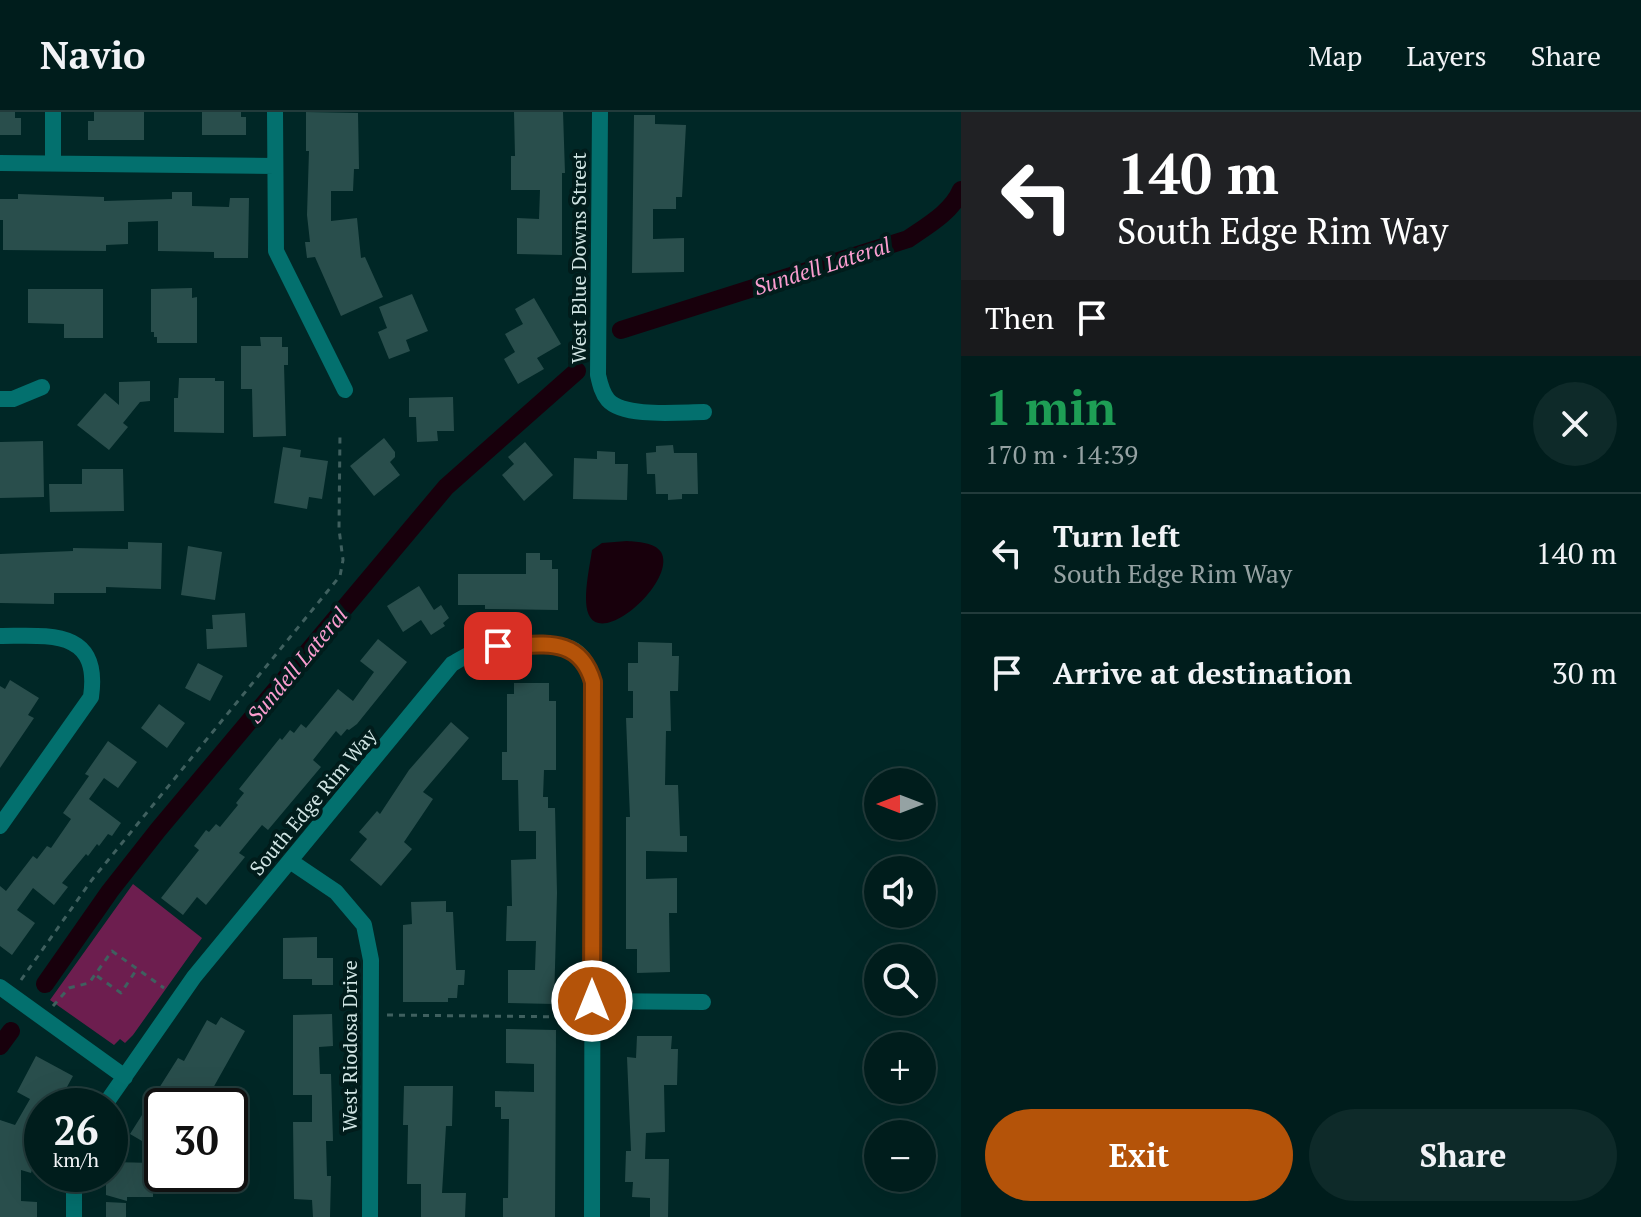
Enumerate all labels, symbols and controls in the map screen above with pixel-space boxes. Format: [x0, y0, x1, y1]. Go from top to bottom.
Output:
text: Navio [40, 30, 146, 80]
text: Map [1308, 37, 1362, 74]
text: Layers [1406, 37, 1487, 74]
text: Share [1531, 37, 1601, 74]
text: 140 m [1117, 136, 1279, 210]
icon: left [985, 144, 1089, 248]
street label: West Blue Downs Street [565, 152, 592, 364]
text: South Edge Rim Way [1117, 207, 1448, 254]
water label: Sundell Lateral [750, 230, 894, 301]
icon: arrive [1070, 296, 1114, 340]
text: Then [985, 298, 1054, 338]
text: 1 min [985, 375, 1116, 439]
button: close [1533, 382, 1617, 466]
text: 170 m · 14:39 [985, 437, 1138, 471]
text: Turn left [1053, 516, 1180, 556]
icon: left [985, 531, 1029, 575]
text: 140 m [1536, 533, 1617, 573]
text: South Edge Rim Way [1053, 556, 1292, 590]
water label: Sundell Lateral [240, 601, 353, 729]
pin [464, 612, 532, 680]
icon: arrive [476, 624, 520, 668]
icon: arrive [985, 651, 1029, 695]
text: Arrive at destination [1053, 653, 1352, 693]
text: 30 m [1552, 653, 1617, 693]
street label: South Edge Rim Way [243, 722, 383, 881]
north arrow [864, 768, 936, 840]
map controls [864, 768, 936, 1192]
button: sound [864, 856, 936, 928]
button: search [864, 944, 936, 1016]
position arrow [550, 959, 634, 1043]
street label: West Riodosa Drive [336, 960, 363, 1132]
button: + [864, 1032, 936, 1104]
speed limit sign: 30 [144, 1088, 248, 1192]
text: 26 [53, 1103, 99, 1156]
button: Exit [985, 1109, 1293, 1201]
button: Share [1309, 1109, 1617, 1201]
button: − [864, 1120, 936, 1192]
text: km/h [53, 1146, 99, 1173]

